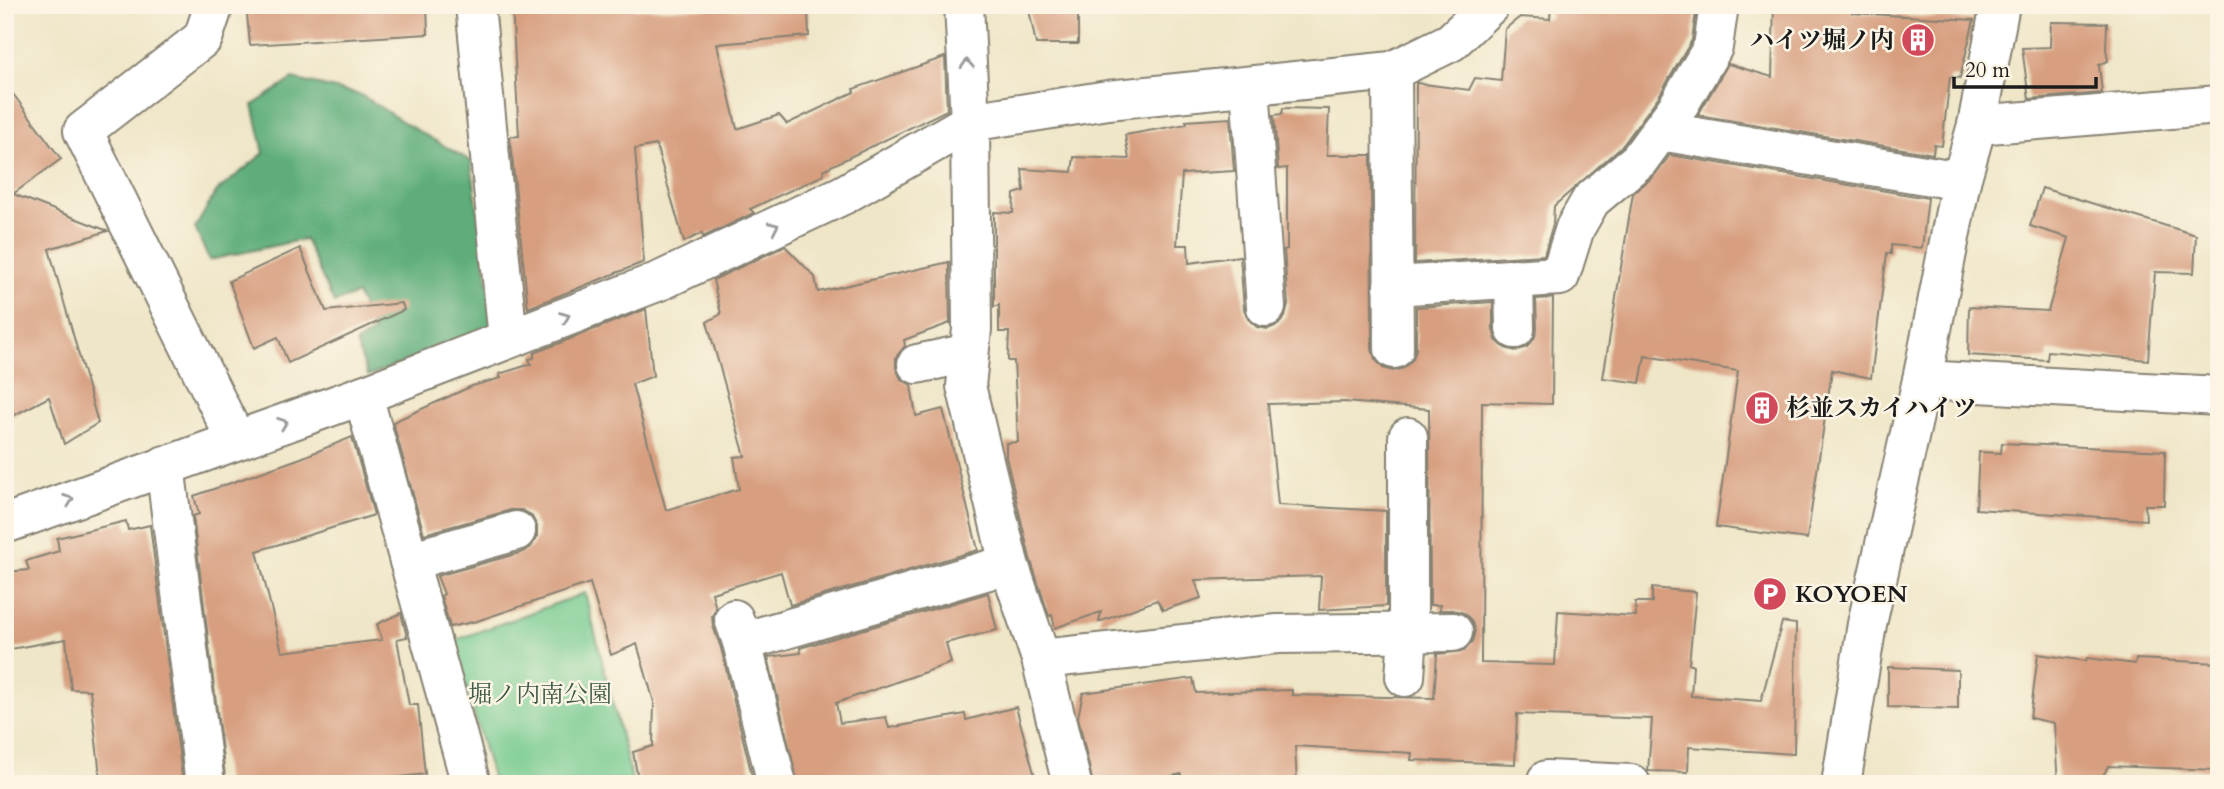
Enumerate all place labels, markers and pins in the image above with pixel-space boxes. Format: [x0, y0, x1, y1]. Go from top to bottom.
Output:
building icon: ハイツ堀ノ内 [1899, 21, 1937, 59]
place label: ハイツ堀ノ内 [1750, 24, 1894, 57]
building icon: 杉並スカイハイツ [1743, 389, 1781, 427]
place label: 杉並スカイハイツ [1786, 392, 1977, 425]
parking icon: KOYOEN [1751, 575, 1789, 613]
place label: KOYOEN [1795, 578, 1908, 611]

